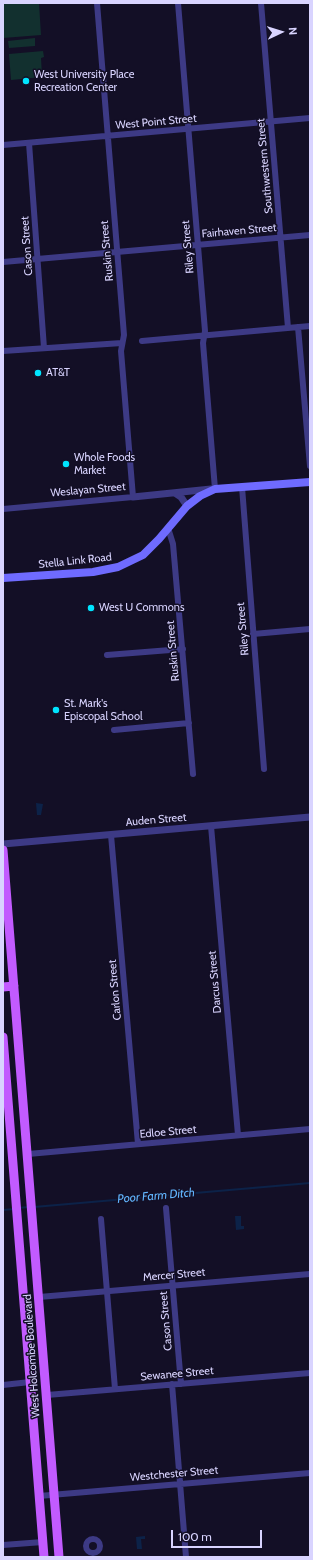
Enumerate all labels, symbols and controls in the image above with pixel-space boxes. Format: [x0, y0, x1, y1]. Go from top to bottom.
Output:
north arrow [261, 12, 301, 52]
text: N [286, 27, 300, 36]
place label: West University Place Recreation Center [34, 68, 134, 94]
marker: West University Place Recreation Center [21, 76, 31, 86]
street label: West Point Street [115, 112, 197, 132]
street label: Southwestern Street [254, 118, 276, 214]
street label: Cason Street [18, 216, 36, 276]
street label: Ruskin Street [98, 220, 116, 282]
street label: Riley Street [179, 220, 197, 274]
street label: Fairhaven Street [201, 221, 277, 241]
place label: AT&T [46, 366, 70, 380]
marker: AT&T [33, 368, 43, 378]
place label: Whole Foods Market [74, 451, 135, 477]
marker: Whole Foods Market [61, 459, 71, 469]
street label: Weslayan Street [50, 480, 126, 500]
street label: Stella Link Road [38, 551, 112, 571]
place label: West U Commons [99, 601, 185, 615]
street label: Riley Street [234, 602, 252, 656]
marker: West U Commons [86, 603, 96, 613]
street label: Ruskin Street [164, 620, 182, 682]
place label: St. Mark's Episcopal School [64, 697, 143, 723]
marker: St. Mark's Episcopal School [51, 705, 61, 715]
street label: Auden Street [125, 811, 187, 829]
street label: Darcus Street [206, 950, 224, 1014]
street label: Carlon Street [106, 959, 124, 1021]
street label: Edloe Street [139, 1123, 197, 1141]
water label: Poor Farm Ditch [117, 1185, 195, 1207]
street label: Mercer Street [142, 1266, 206, 1284]
street label: Cason Street [157, 1291, 175, 1351]
street label: West Holcombe Boulevard [21, 1294, 43, 1418]
street label: Sewanee Street [140, 1364, 214, 1384]
street label: Westchester Street [129, 1464, 219, 1484]
scale bar [173, 1522, 264, 1548]
text: 100 m [178, 1529, 212, 1544]

